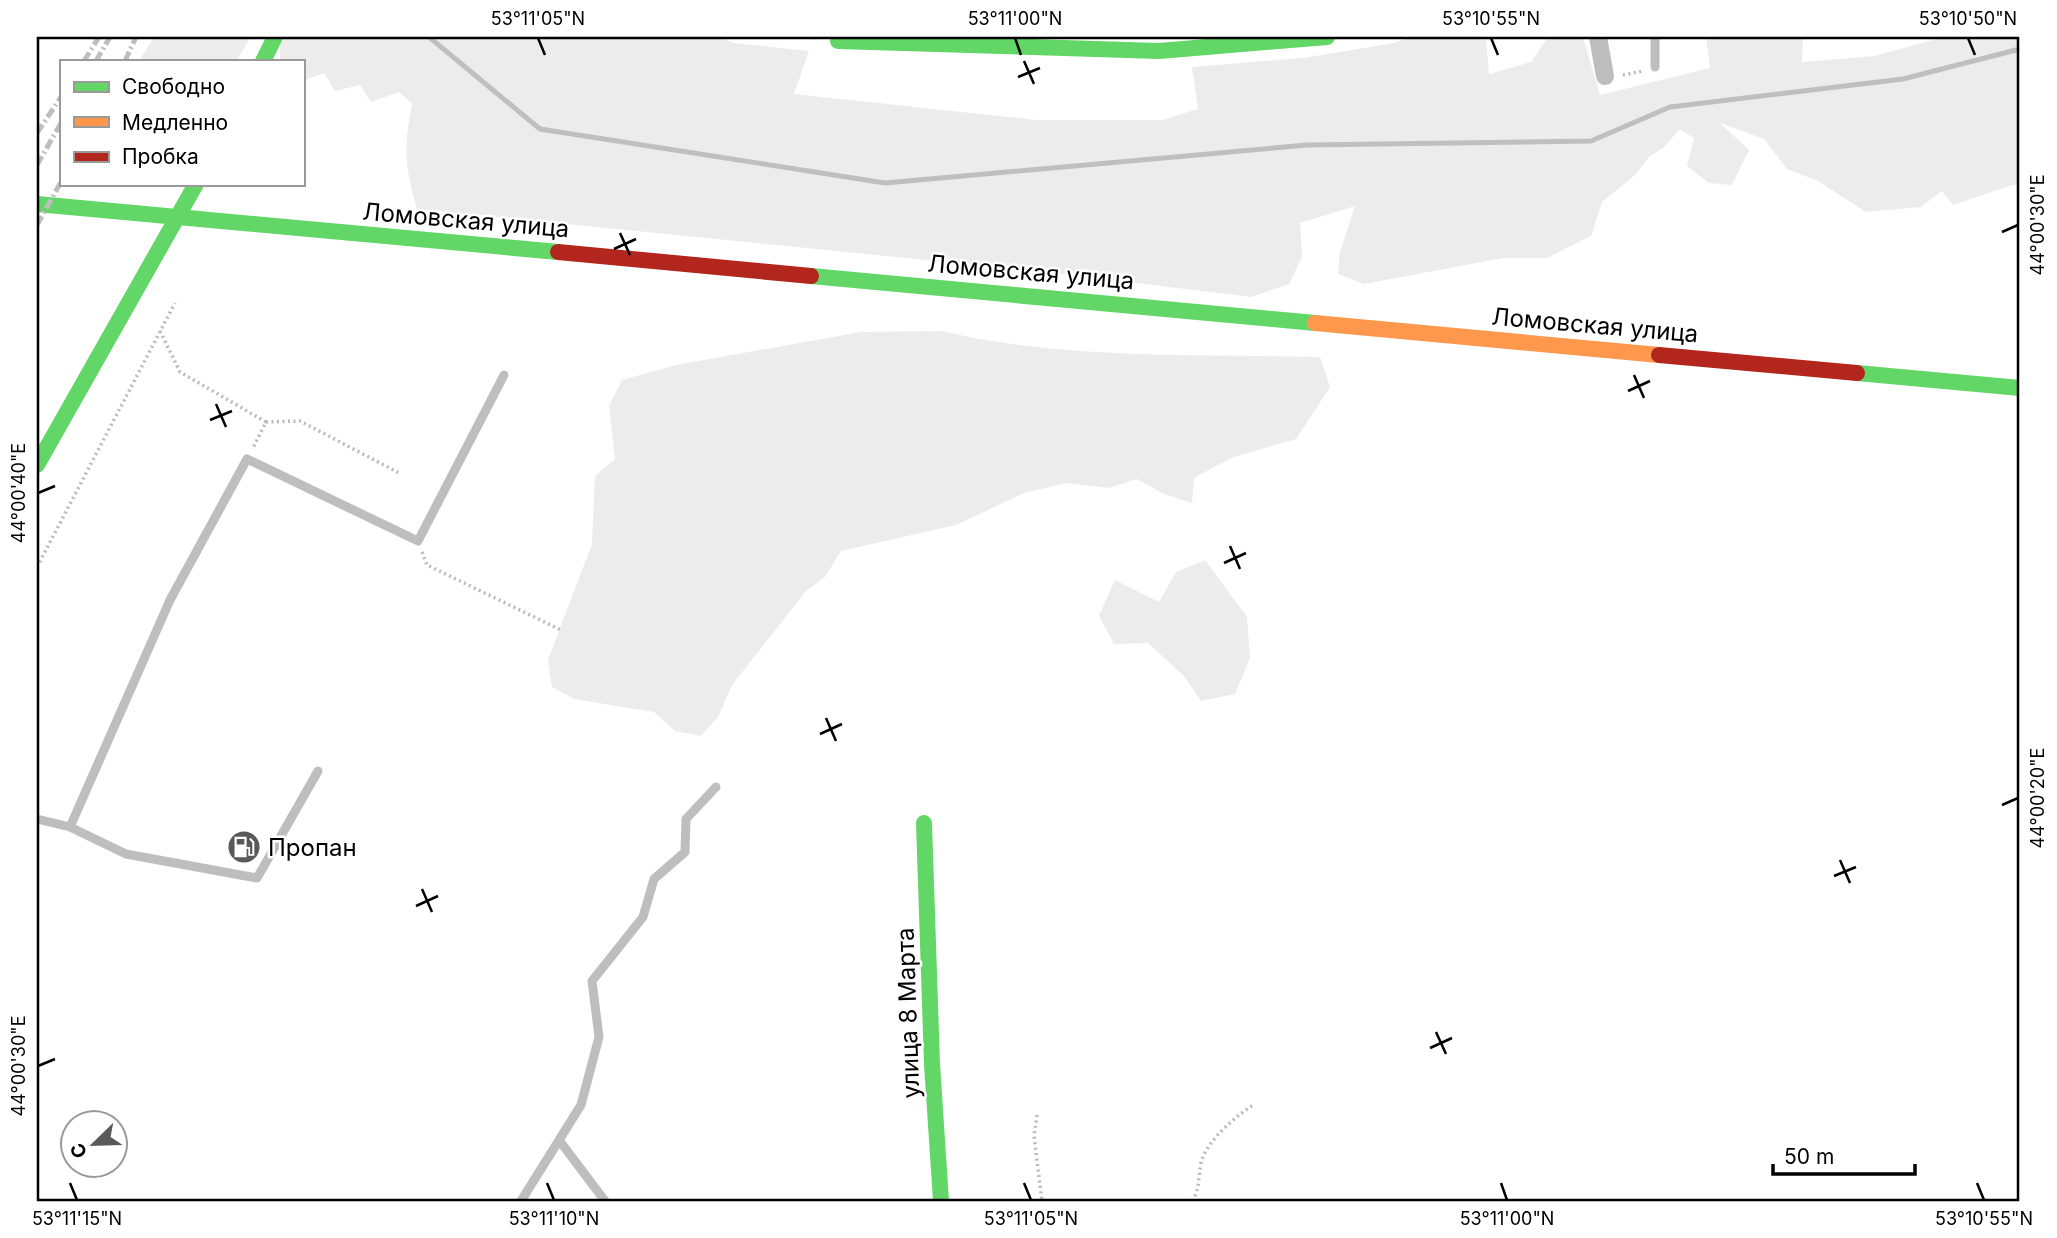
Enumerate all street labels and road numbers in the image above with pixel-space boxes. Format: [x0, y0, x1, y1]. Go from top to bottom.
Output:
street label: Ломовская улица [362, 197, 570, 243]
street label: Ломовская улица [927, 249, 1135, 295]
street label: Ломовская улица [1491, 302, 1699, 348]
street label: улица 8 Марта [891, 927, 925, 1099]

